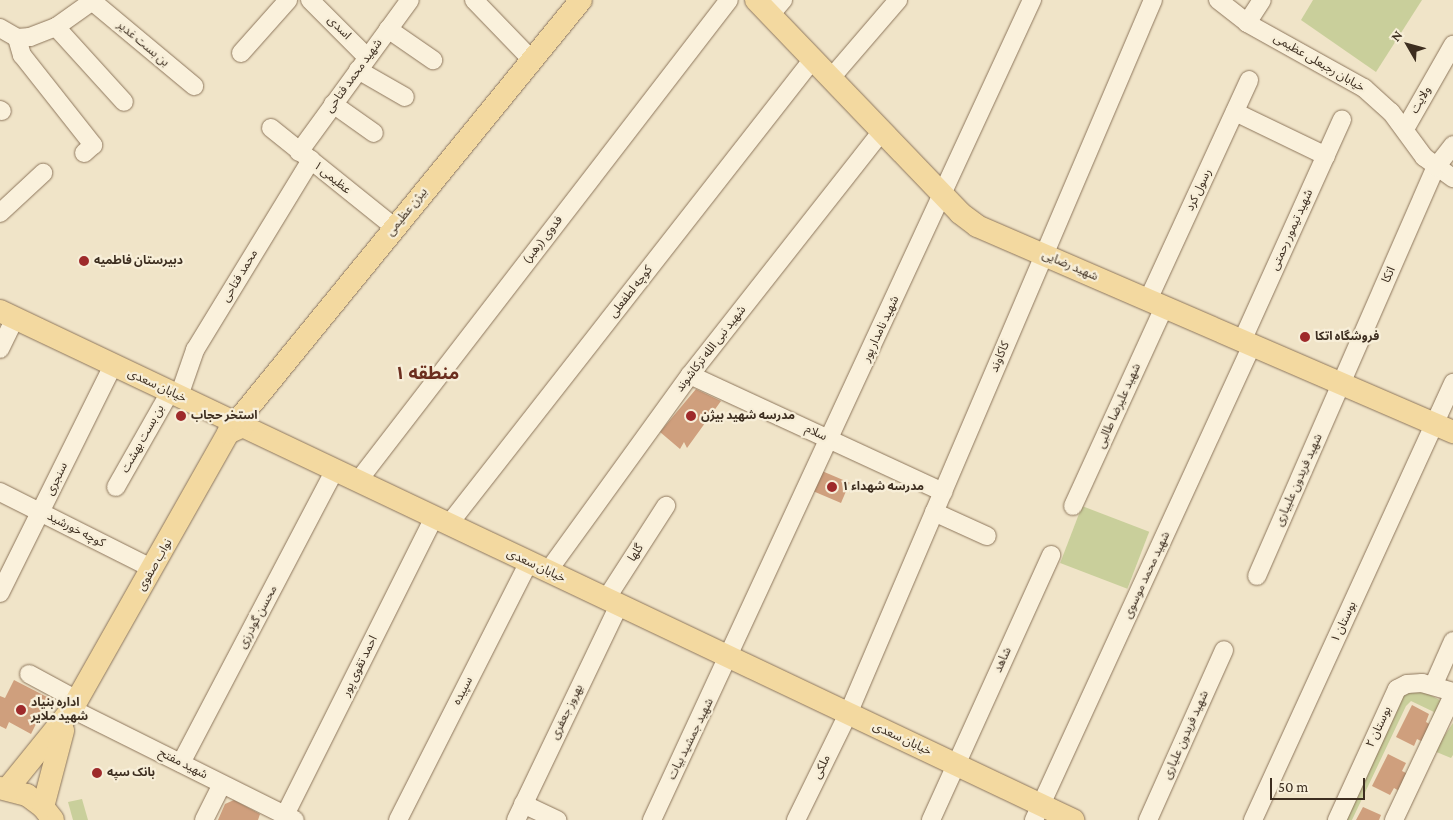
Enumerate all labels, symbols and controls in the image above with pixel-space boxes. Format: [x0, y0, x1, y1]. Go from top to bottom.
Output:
street label: اسدی [324, 13, 354, 43]
street label: بن بست غدیر [114, 18, 172, 70]
north arrow [1383, 20, 1433, 70]
text: N [1387, 27, 1405, 44]
street label: خیابان رجبعلی عظیمی [1271, 31, 1367, 95]
street label: شهید محمد فتاحی [323, 36, 385, 116]
street label: ولایت [1408, 84, 1434, 116]
street label: عظیمی ۱ [310, 159, 354, 197]
street label: رسول کرد [1183, 167, 1215, 213]
street label: بیژن عظیمی [383, 185, 431, 239]
street label: شهید تیمور رحمتی [1268, 187, 1316, 273]
street label: فدوی (رهبر) [520, 213, 566, 267]
street label: محمد فتاحی [219, 247, 261, 305]
street label: شهید رضایی [1040, 248, 1100, 284]
place label: دبیرستان فاطمیه [94, 254, 183, 268]
marker: دبیرستان فاطمیه [78, 255, 90, 267]
street label: کوچه لطفعلی [606, 263, 656, 321]
street label: اتکا [1379, 265, 1399, 285]
street label: شهید نامدار پور [859, 294, 903, 364]
street label: شهید نبی الله ترکاشوند [673, 303, 749, 395]
place label: فروشگاه اتکا [1315, 330, 1379, 344]
marker: فروشگاه اتکا [1299, 331, 1311, 343]
street label: کاکاوند [987, 340, 1013, 374]
street label: شهید علیرضا طالبی [1094, 361, 1144, 451]
district label: منطقه ۱ [395, 362, 459, 384]
street label: خیابان سعدی [125, 366, 189, 406]
street label: بن بست بهشت [118, 402, 168, 476]
place label: استخر حجاب [191, 409, 258, 423]
place label: مدرسه شهید بیژن [701, 409, 795, 423]
marker: استخر حجاب [175, 410, 187, 422]
marker: مدرسه شهید بیژن [685, 410, 697, 422]
street label: سلام [803, 422, 829, 444]
street label: شهید فریدون علییاری [1272, 432, 1326, 528]
street label: سنجری [43, 460, 71, 498]
place label: مدرسه شهداء ۱ [842, 480, 924, 494]
marker: مدرسه شهداء ۱ [826, 481, 838, 493]
street label: کوچه خورشید [45, 509, 107, 551]
street label: شهید محمد موسوی [1121, 529, 1173, 621]
street label: نواب صفوی [134, 537, 176, 593]
street label: گلها [625, 541, 647, 565]
street label: خیابان سعدی [504, 546, 568, 586]
street label: محسن گودرزی [235, 583, 281, 651]
street label: بوستان ۱ [1328, 599, 1360, 645]
street label: احمد تقوی پور [339, 633, 381, 699]
street label: شاهد [991, 645, 1015, 675]
street label: سپیده [450, 675, 476, 707]
street label: بهروز جعفری [548, 682, 586, 742]
street label: شهید فریدون علیاری [1160, 689, 1212, 781]
place label: اداره بنیاد شهید ملایر [31, 696, 88, 724]
street label: شهید جمشید بیات [665, 696, 717, 782]
marker: اداره بنیاد شهید ملایر [15, 704, 27, 716]
street label: بوستان ۲ [1363, 704, 1395, 750]
street label: خیابان سعدی [870, 719, 934, 759]
street label: شهید مفتح [156, 746, 210, 782]
street label: ملکی [810, 753, 834, 781]
place label: بانک سپه [107, 766, 155, 780]
marker: بانک سپه [91, 767, 103, 779]
scale bar [1273, 768, 1368, 800]
text: 50 m [1278, 779, 1308, 795]

